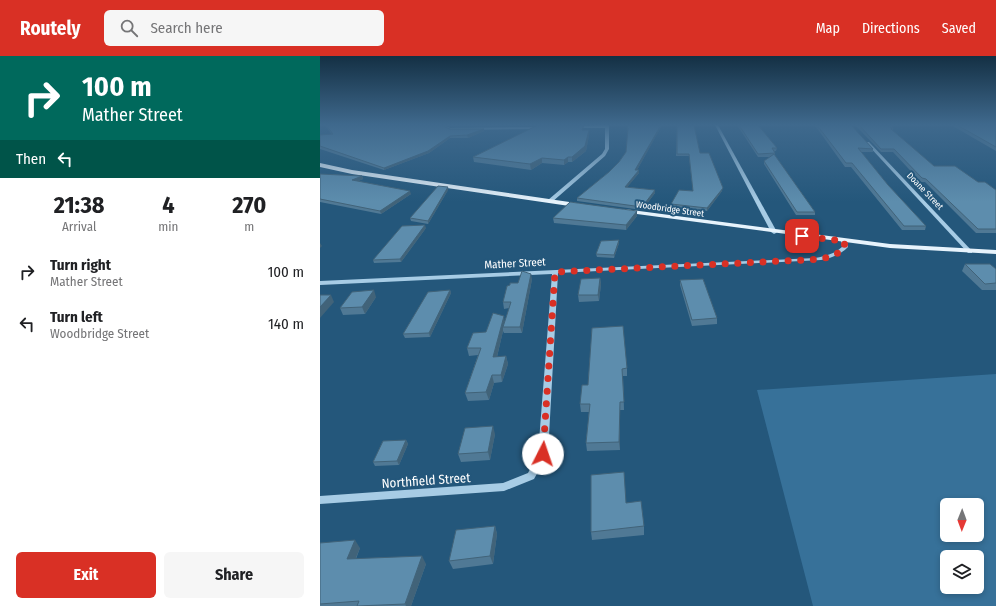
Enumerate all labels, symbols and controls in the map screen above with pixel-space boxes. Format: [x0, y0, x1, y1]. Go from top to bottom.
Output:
search box [104, 10, 384, 46]
text: Routely [20, 17, 80, 40]
icon: search [118, 17, 140, 39]
text: Search here [150, 19, 223, 37]
text: Map [816, 20, 840, 37]
text: Directions [862, 20, 920, 37]
text: Saved [942, 20, 976, 37]
text: 100 m [82, 70, 152, 103]
icon: right [16, 72, 68, 124]
text: Mather Street [82, 104, 183, 126]
icon: left [54, 148, 76, 170]
text: Then [16, 150, 46, 168]
street label: Doane Street [905, 170, 945, 212]
text: 21:38 [54, 191, 105, 219]
text: 4 [162, 191, 175, 219]
text: 270 [232, 191, 266, 219]
street label: Woodbridge Street [635, 199, 705, 219]
text: Arrival [62, 219, 96, 234]
text: min [158, 219, 178, 234]
text: m [244, 219, 254, 234]
pin [785, 219, 819, 253]
icon: arrive [791, 225, 813, 247]
street label: Mather Street [484, 255, 546, 272]
text: Turn right [50, 256, 111, 274]
icon: right [16, 261, 38, 283]
text: 100 m [267, 263, 304, 281]
text: Mather Street [50, 274, 123, 289]
text: Turn left [50, 308, 103, 326]
icon: left [16, 313, 38, 335]
text: 140 m [268, 315, 304, 333]
text: Woodbridge Street [50, 326, 149, 341]
position arrow [522, 433, 564, 475]
street label: Northfield Street [381, 470, 472, 491]
north arrow [940, 498, 984, 542]
map controls [940, 498, 984, 594]
button: layers [940, 550, 984, 594]
button: Exit [16, 552, 156, 598]
button: Share [164, 552, 304, 598]

